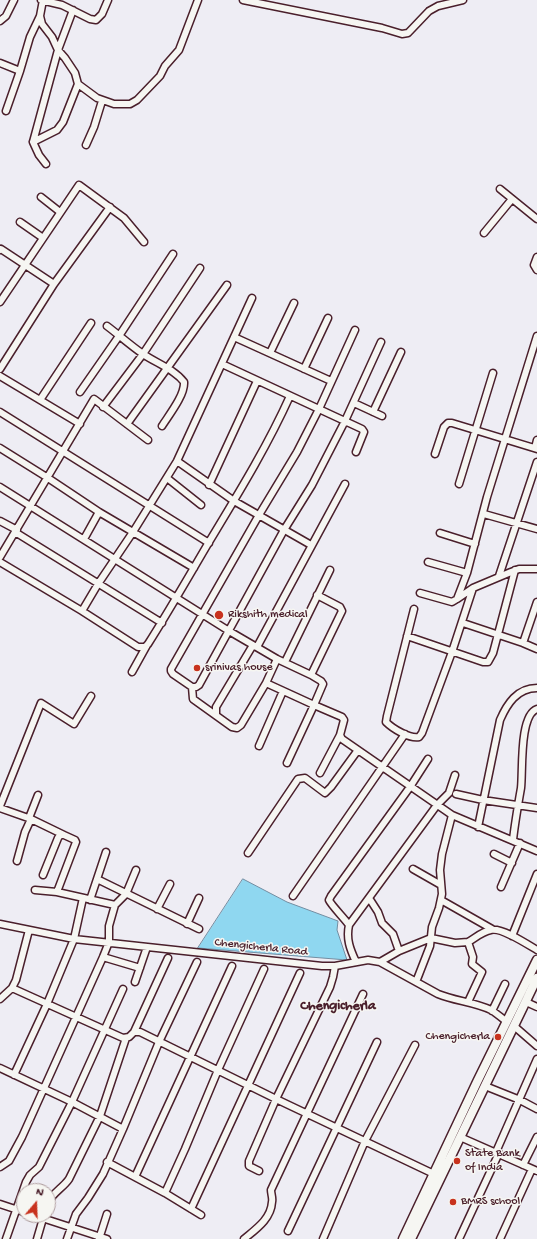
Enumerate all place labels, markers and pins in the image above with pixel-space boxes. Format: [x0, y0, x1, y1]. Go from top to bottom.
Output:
place label: Rikshith medical [228, 608, 308, 622]
marker: Rikshith medical [213, 609, 225, 621]
place label: srinivas house [205, 661, 273, 675]
marker: srinivas house [192, 663, 202, 673]
place label: Chengicherla [425, 1030, 490, 1044]
marker: Chengicherla [493, 1032, 503, 1042]
place label: State Bank of India [465, 1147, 520, 1175]
marker: State Bank of India [452, 1156, 462, 1166]
place label: BMRS school [461, 1195, 520, 1209]
marker: BMRS school [448, 1197, 458, 1207]

